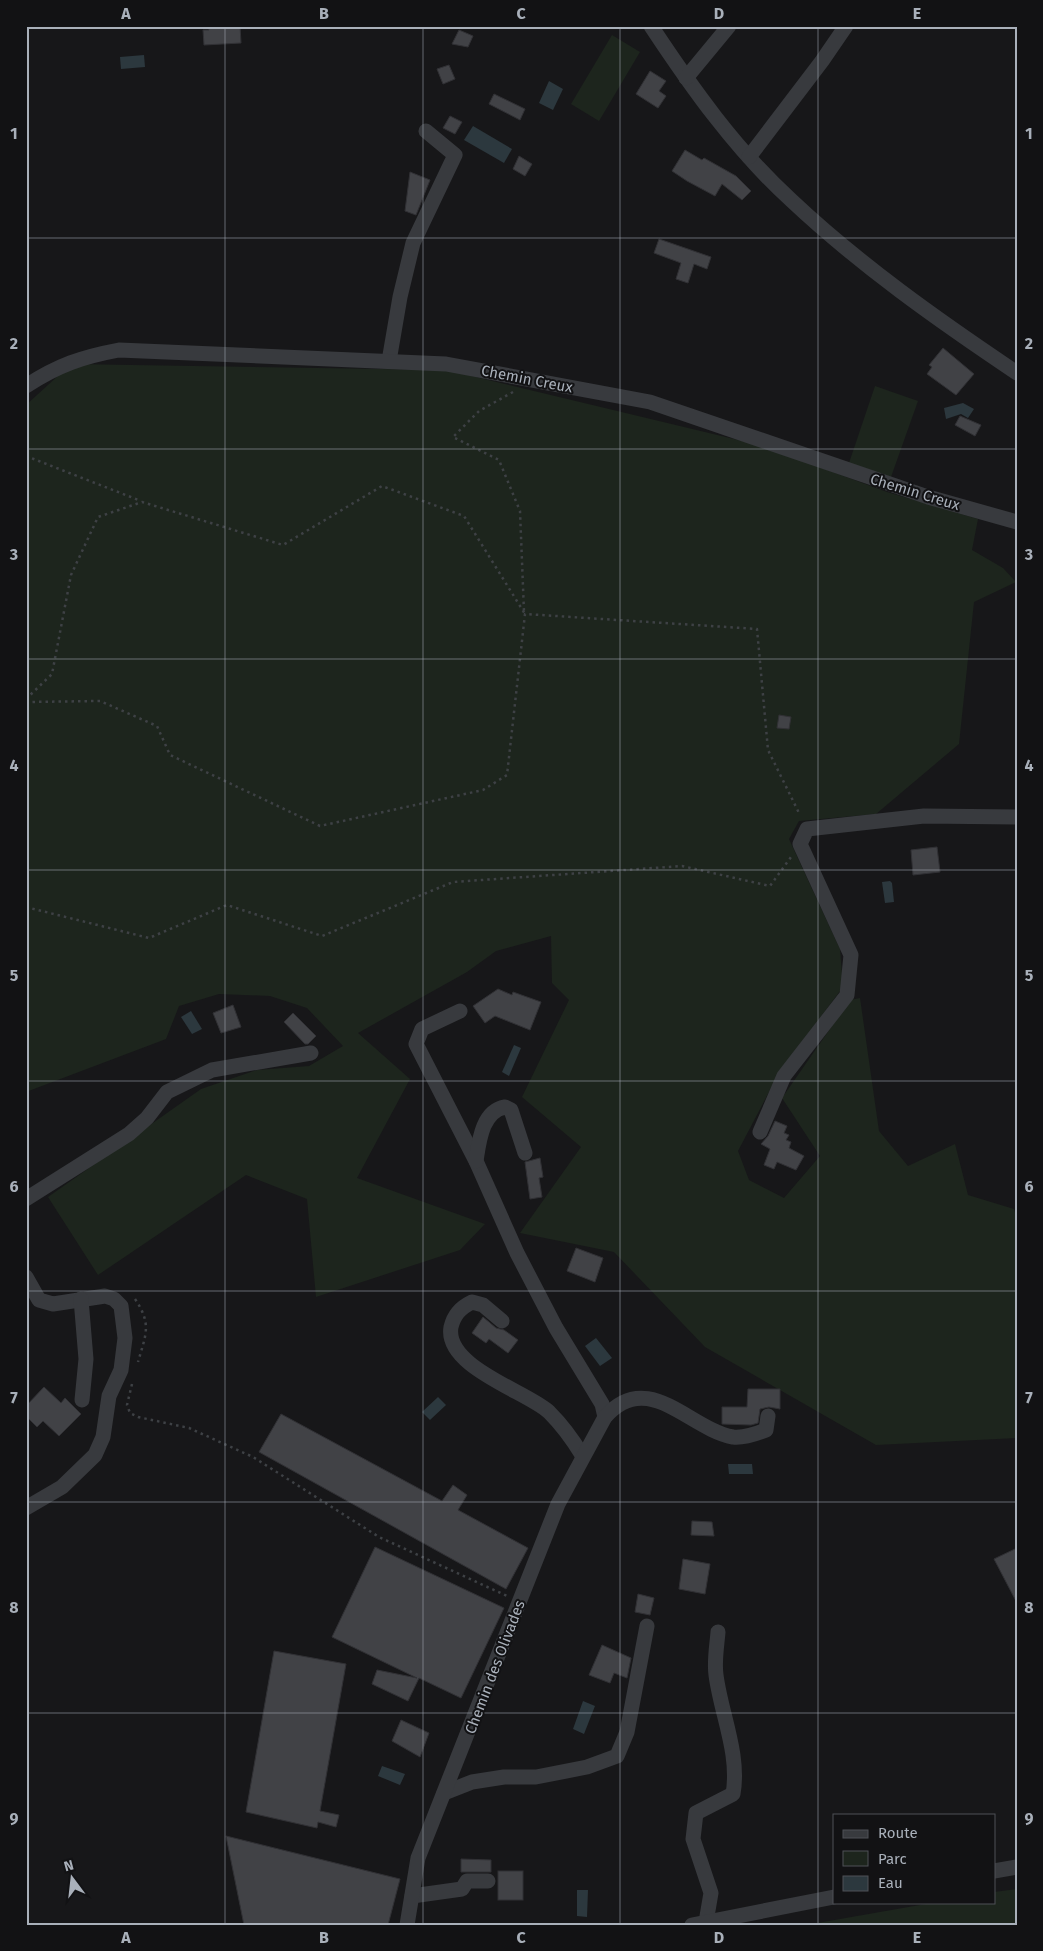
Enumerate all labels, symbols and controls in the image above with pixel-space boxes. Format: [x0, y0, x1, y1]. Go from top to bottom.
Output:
text: A [120, 4, 131, 23]
text: B [319, 4, 329, 23]
text: C [516, 4, 526, 23]
text: D [714, 4, 724, 23]
text: E [913, 4, 921, 23]
text: 1 [10, 124, 18, 143]
text: 1 [1025, 124, 1033, 143]
text: 2 [10, 334, 18, 353]
text: 2 [1025, 334, 1033, 353]
street label: Chemin Creux [480, 361, 575, 397]
street label: Chemin Creux [868, 470, 963, 514]
text: 3 [9, 545, 18, 564]
text: 3 [1024, 545, 1033, 564]
text: 4 [9, 756, 19, 775]
text: 4 [1024, 756, 1034, 775]
text: 5 [10, 966, 19, 985]
text: 5 [1025, 966, 1034, 985]
text: 6 [9, 1177, 19, 1196]
text: 6 [1024, 1177, 1034, 1196]
text: 7 [10, 1388, 18, 1407]
text: 7 [1025, 1388, 1033, 1407]
text: 8 [9, 1598, 19, 1617]
street label: Chemin des Olivades [461, 1598, 529, 1736]
text: 8 [1024, 1598, 1034, 1617]
text: 9 [10, 1809, 19, 1828]
text: 9 [1025, 1809, 1034, 1828]
legend [833, 1814, 996, 1904]
text: Route [878, 1824, 918, 1842]
text: Parc [878, 1850, 907, 1868]
north arrow [48, 1854, 98, 1904]
text: N [62, 1857, 75, 1875]
text: Eau [878, 1874, 903, 1892]
text: A [120, 1928, 131, 1947]
text: B [319, 1928, 329, 1947]
text: C [516, 1928, 526, 1947]
text: D [714, 1928, 724, 1947]
text: E [913, 1928, 921, 1947]

